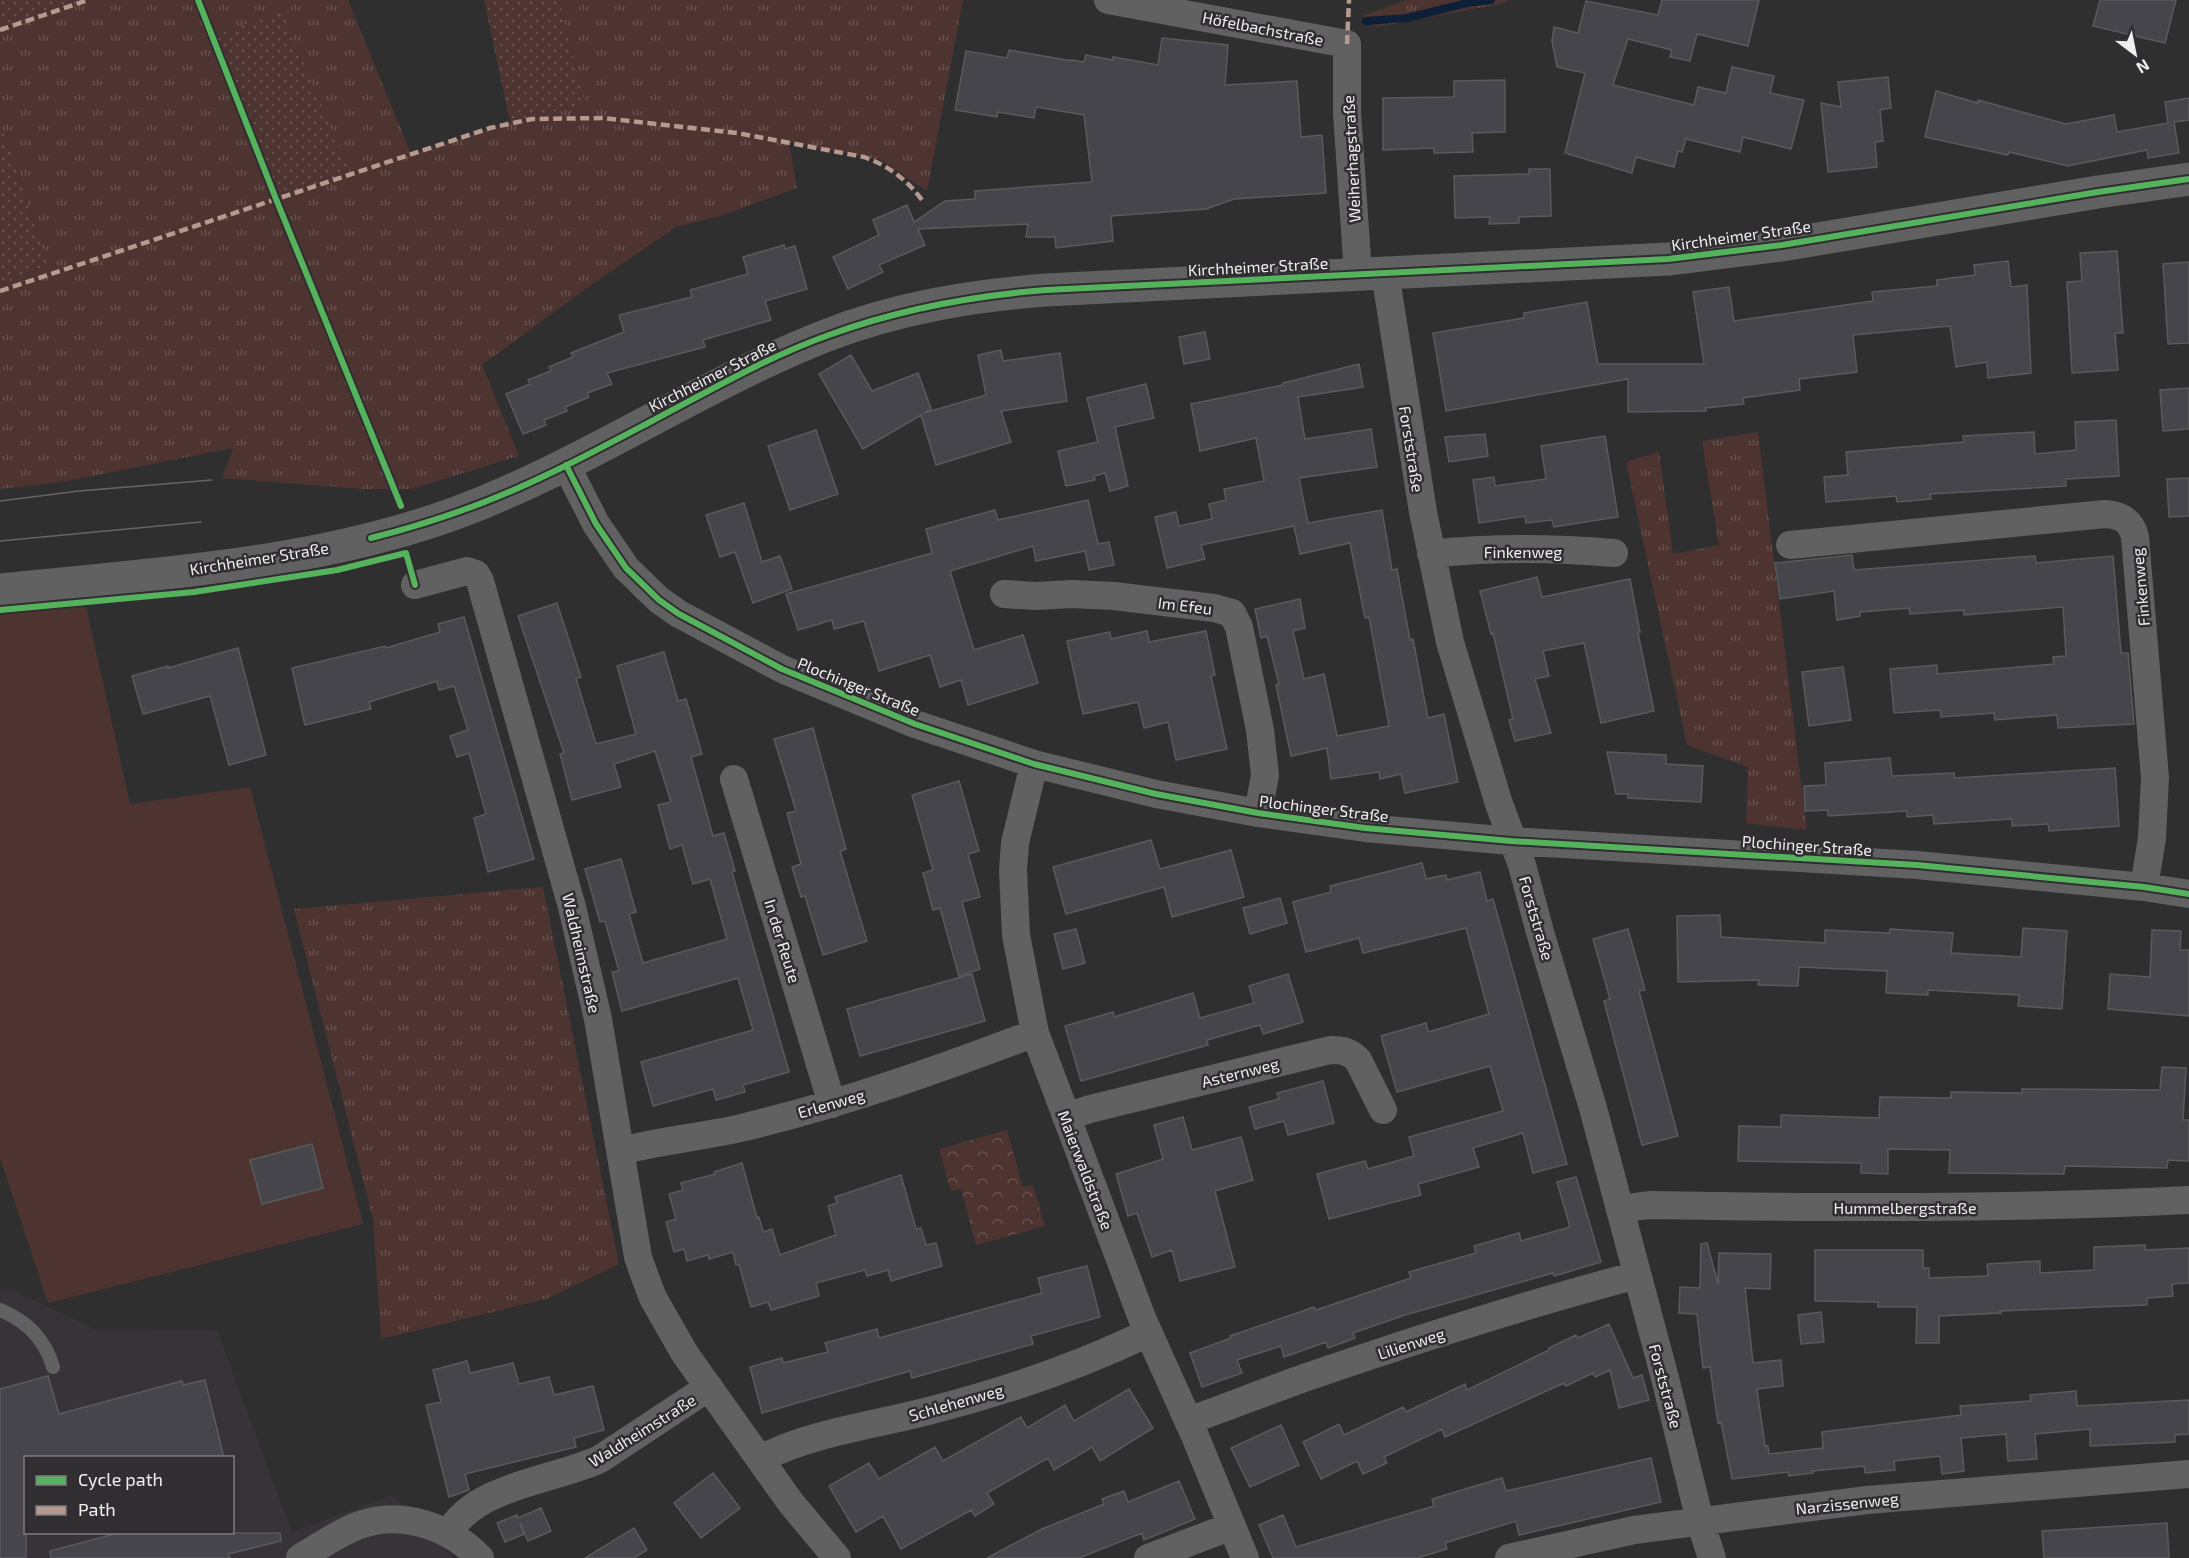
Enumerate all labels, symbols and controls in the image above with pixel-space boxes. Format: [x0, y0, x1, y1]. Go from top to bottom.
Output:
street label: Höfelbachstraße [1201, 7, 1325, 49]
north arrow [2105, 24, 2165, 84]
text: N [2133, 56, 2153, 78]
street label: Weiherhagstraße [1338, 95, 1364, 223]
street label: Kirchheimer Straße [1670, 216, 1812, 254]
street label: Kirchheimer Straße [1187, 253, 1329, 279]
street label: Kirchheimer Straße [645, 335, 779, 415]
street label: Forststraße [1396, 405, 1428, 493]
street label: Kirchheimer Straße [188, 538, 330, 578]
street label: Finkenweg [1484, 542, 1562, 561]
street label: Finkenweg [2127, 547, 2153, 627]
street label: Im Efeu [1157, 592, 1213, 618]
street label: Plochinger Straße [795, 653, 923, 719]
street label: Plochinger Straße [1258, 791, 1390, 825]
street label: Plochinger Straße [1741, 831, 1873, 859]
street label: Forststraße [1516, 874, 1558, 962]
street label: Waldheimstraße [559, 891, 605, 1015]
street label: In der Reute [761, 897, 805, 985]
street label: Asternweg [1199, 1053, 1281, 1091]
street label: Erlenweg [795, 1084, 867, 1122]
street label: Maierwaldstraße [1054, 1108, 1118, 1232]
street label: Hummelbergstraße [1834, 1198, 1977, 1217]
street label: Lilienweg [1375, 1323, 1447, 1363]
street label: Forststraße [1646, 1342, 1686, 1430]
street label: Schlehenweg [907, 1379, 1005, 1425]
street label: Waldheimstraße [585, 1390, 699, 1470]
legend [24, 1456, 234, 1534]
text: Cycle path [78, 1468, 163, 1490]
street label: Narzissenweg [1795, 1488, 1899, 1518]
text: Path [78, 1498, 116, 1520]

